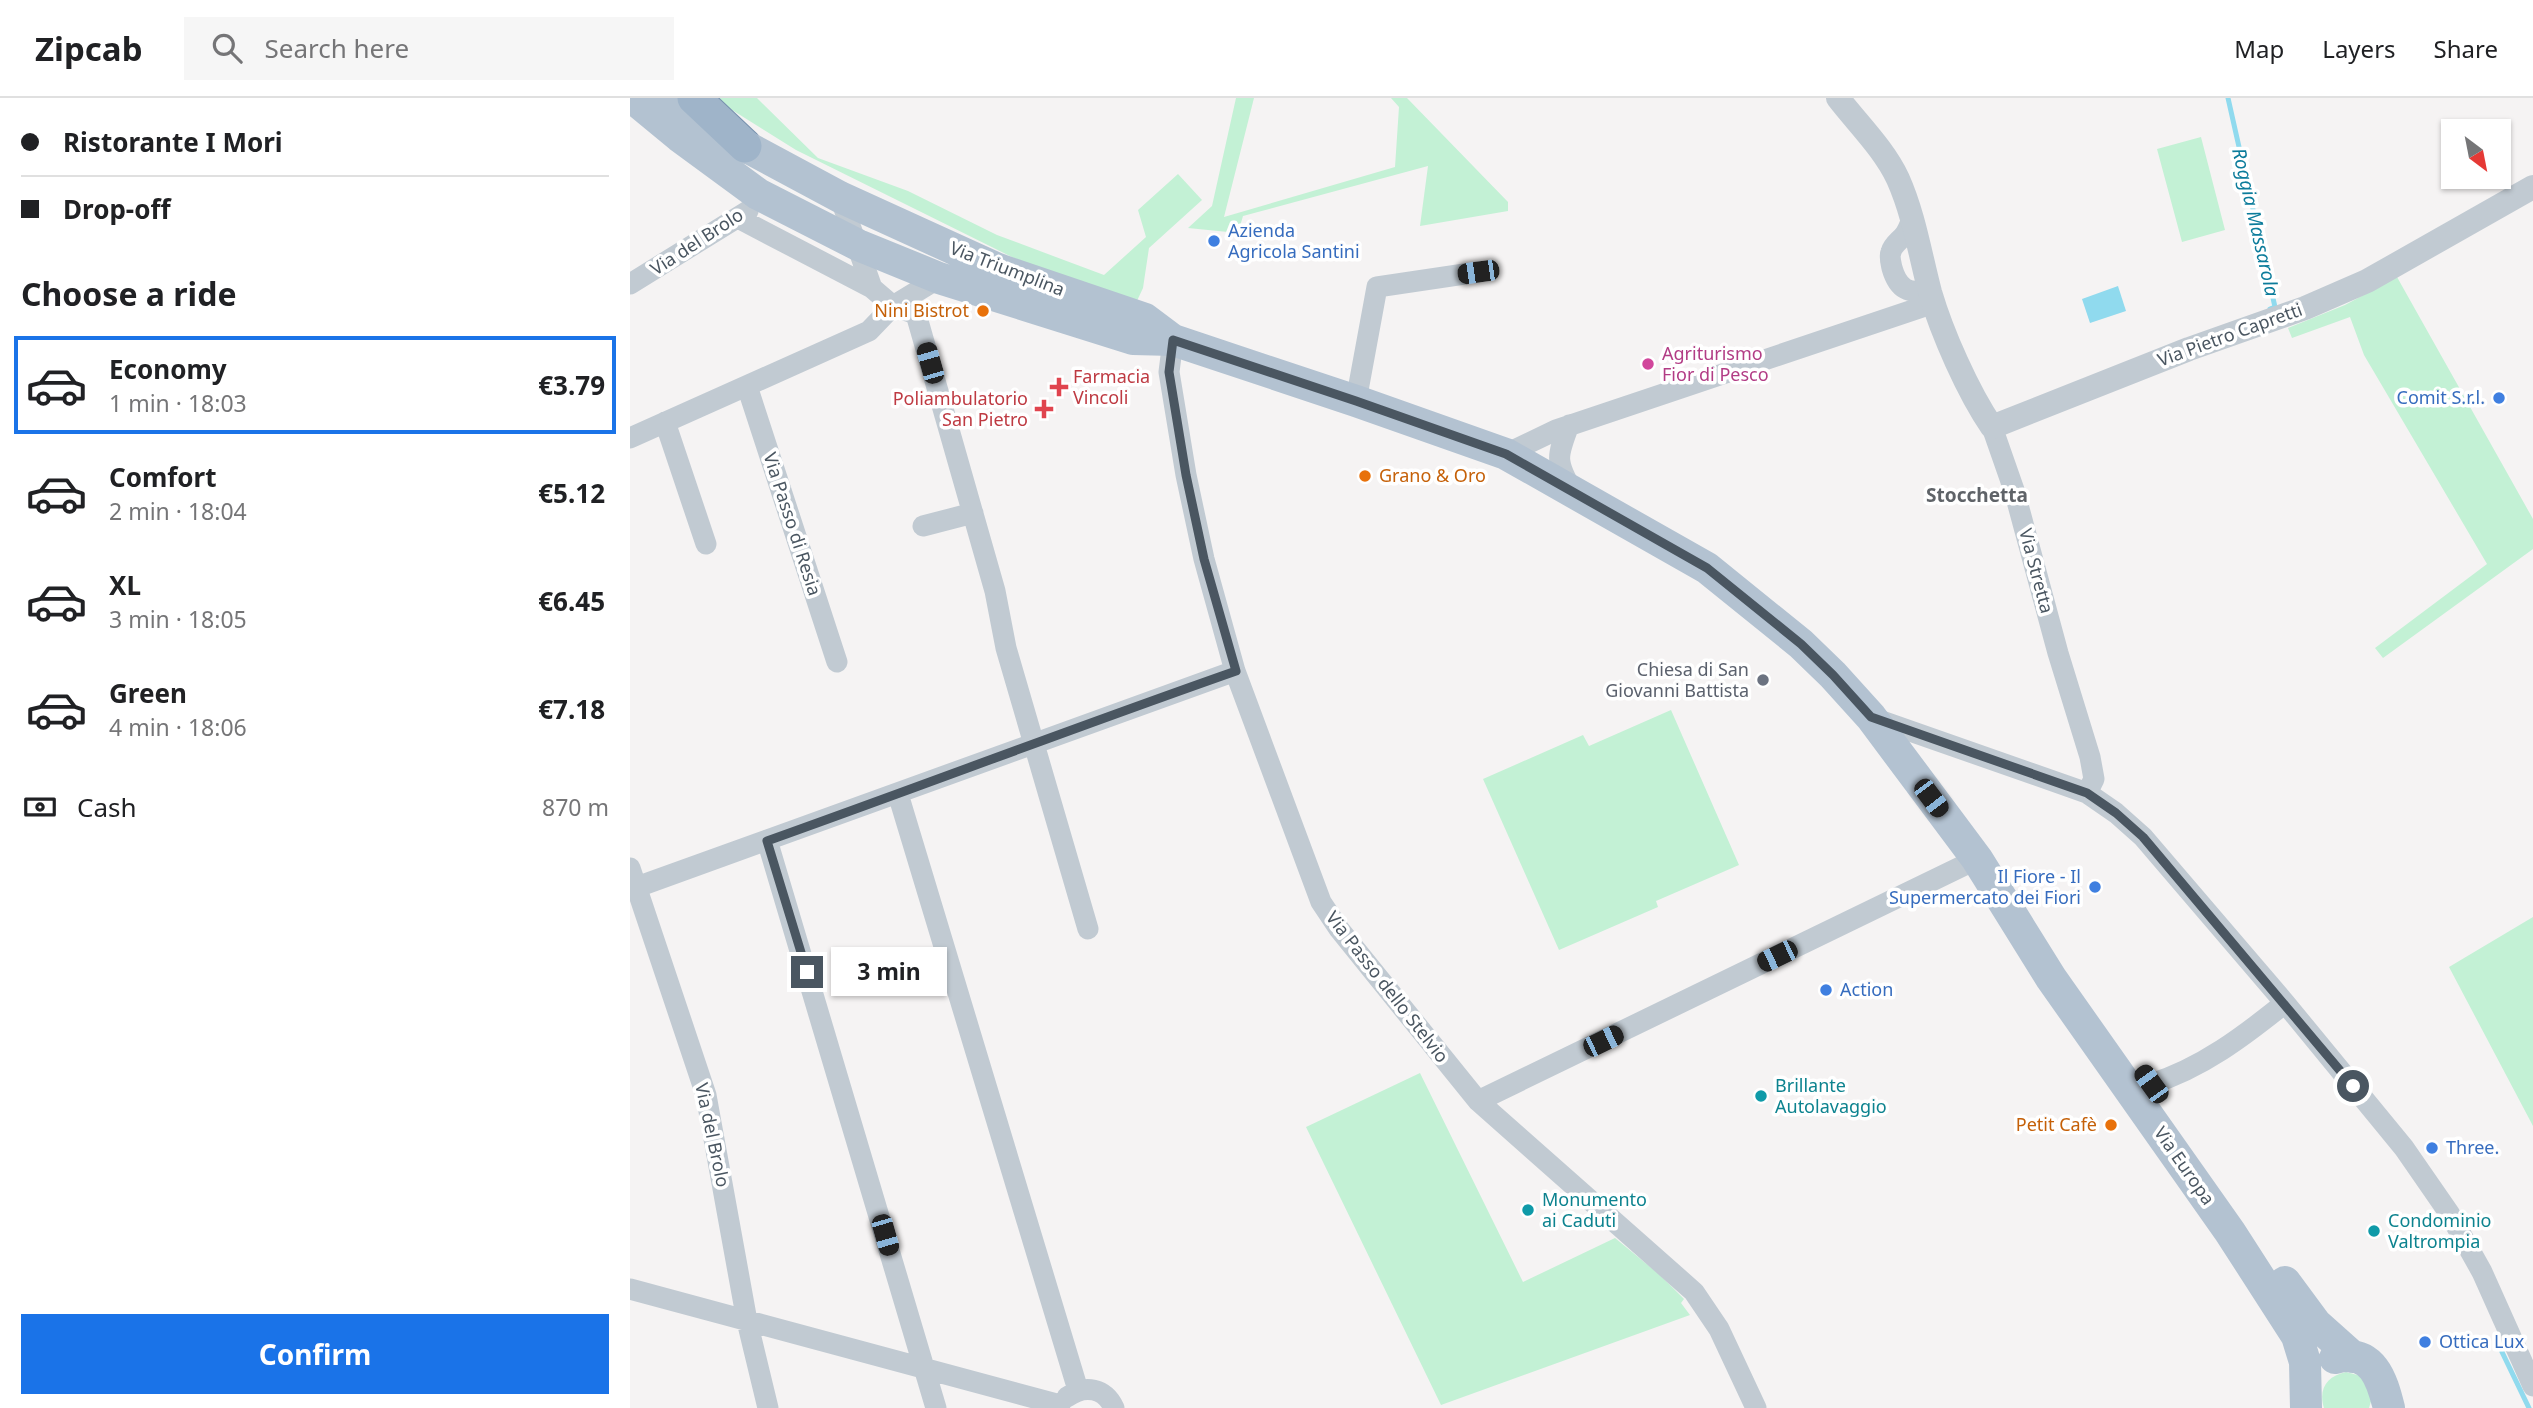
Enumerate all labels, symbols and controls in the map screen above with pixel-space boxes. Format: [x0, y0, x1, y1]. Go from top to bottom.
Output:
search box [184, 17, 674, 80]
text: Zipcab [35, 26, 142, 71]
icon: search [208, 29, 246, 67]
text: Search here [264, 30, 409, 66]
text: Map [2234, 32, 2284, 65]
text: Layers [2322, 32, 2396, 65]
text: Share [2434, 32, 2498, 65]
north arrow [2441, 119, 2511, 189]
map controls [2441, 119, 2511, 189]
text: Ristorante I Mori [63, 124, 283, 160]
water label: Roggia Massarola [2226, 145, 2286, 299]
text: Drop-off [63, 191, 170, 227]
street label: Via del Brolo [645, 202, 747, 280]
place label: Azienda Agricola Santini [1228, 218, 1360, 263]
marker: Azienda Agricola Santini [1206, 233, 1222, 249]
street label: Via Triumplina [947, 235, 1068, 301]
car [1456, 259, 1501, 285]
text: Choose a ride [21, 272, 237, 315]
street label: Via Pietro Capretti [2154, 297, 2305, 371]
place label: Nini Bistrot [874, 298, 969, 322]
marker: Nini Bistrot [975, 303, 991, 319]
car [915, 340, 946, 386]
place label: Agriturismo Fior di Pesco [1662, 341, 1769, 386]
text: Economy [109, 351, 227, 387]
icon: car [25, 354, 88, 417]
marker: Agriturismo Fior di Pesco [1640, 356, 1656, 372]
place label: Farmacia Vincoli [1073, 364, 1150, 409]
text: €3.79 [538, 367, 605, 403]
marker: Farmacia Vincoli [1051, 379, 1067, 395]
place label: Comit S.r.l. [2397, 385, 2485, 409]
place label: Poliambulatorio San Pietro [893, 386, 1028, 431]
text: 1 min · 18:03 [109, 387, 247, 419]
marker: Comit S.r.l. [2491, 390, 2507, 406]
marker: Poliambulatorio San Pietro [1034, 399, 1054, 419]
street label: Via Passo di Resia [758, 449, 827, 598]
text: Comfort [109, 459, 217, 495]
icon: car [25, 462, 88, 525]
place label: Grano & Oro [1379, 463, 1486, 487]
marker: Grano & Oro [1357, 468, 1373, 484]
text: €5.12 [538, 475, 605, 511]
district label: Stocchetta [1926, 482, 2028, 508]
text: 2 min · 18:04 [109, 495, 247, 527]
street label: Via Stretta [2014, 526, 2060, 616]
text: XL [109, 567, 141, 603]
icon: car [25, 570, 88, 633]
text: €6.45 [538, 583, 605, 619]
text: 3 min · 18:05 [109, 603, 247, 635]
place label: Chiesa di San Giovanni Battista [1605, 657, 1749, 702]
marker: Chiesa di San Giovanni Battista [1755, 672, 1771, 688]
text: Green [109, 675, 187, 711]
icon: car [25, 678, 88, 741]
text: €7.18 [538, 691, 605, 727]
text: 4 min · 18:06 [109, 711, 247, 743]
car [1910, 775, 1953, 821]
icon: cash [21, 788, 59, 826]
text: Cash [77, 789, 137, 825]
text: 870 m [542, 791, 609, 823]
place label: Il Fiore - Il Supermercato dei Fiori [1889, 864, 2081, 909]
marker: Il Fiore - Il Supermercato dei Fiori [2087, 879, 2103, 895]
street label: Via Passo dello Stelvio [1321, 906, 1454, 1067]
car [1754, 937, 1801, 975]
callout: 3 min [832, 948, 947, 996]
text: 3 min [857, 955, 921, 987]
route end [791, 956, 823, 988]
place label: Action [1840, 977, 1893, 1001]
marker: Action [1818, 982, 1834, 998]
car [1580, 1022, 1627, 1060]
car [2131, 1061, 2172, 1107]
route start [2337, 1070, 2369, 1102]
place label: Brillante Autolavaggio [1775, 1073, 1887, 1118]
street label: Via del Brolo [690, 1080, 736, 1189]
marker: Brillante Autolavaggio [1753, 1088, 1769, 1104]
place label: Petit Cafè [2016, 1112, 2097, 1136]
marker: Petit Cafè [2103, 1117, 2119, 1133]
street label: Via Europa [2149, 1121, 2221, 1209]
place label: Three. [2446, 1135, 2499, 1159]
marker: Three. [2424, 1140, 2440, 1156]
place label: Monumento ai Caduti [1542, 1187, 1647, 1232]
marker: Monumento ai Caduti [1520, 1202, 1536, 1218]
place label: Condominio Valtrompia [2388, 1208, 2491, 1253]
car [870, 1212, 901, 1258]
marker: Condominio Valtrompia [2366, 1223, 2382, 1239]
button: Confirm [21, 1314, 609, 1394]
place label: Ottica Lux [2439, 1329, 2525, 1353]
marker: Ottica Lux [2417, 1334, 2433, 1350]

